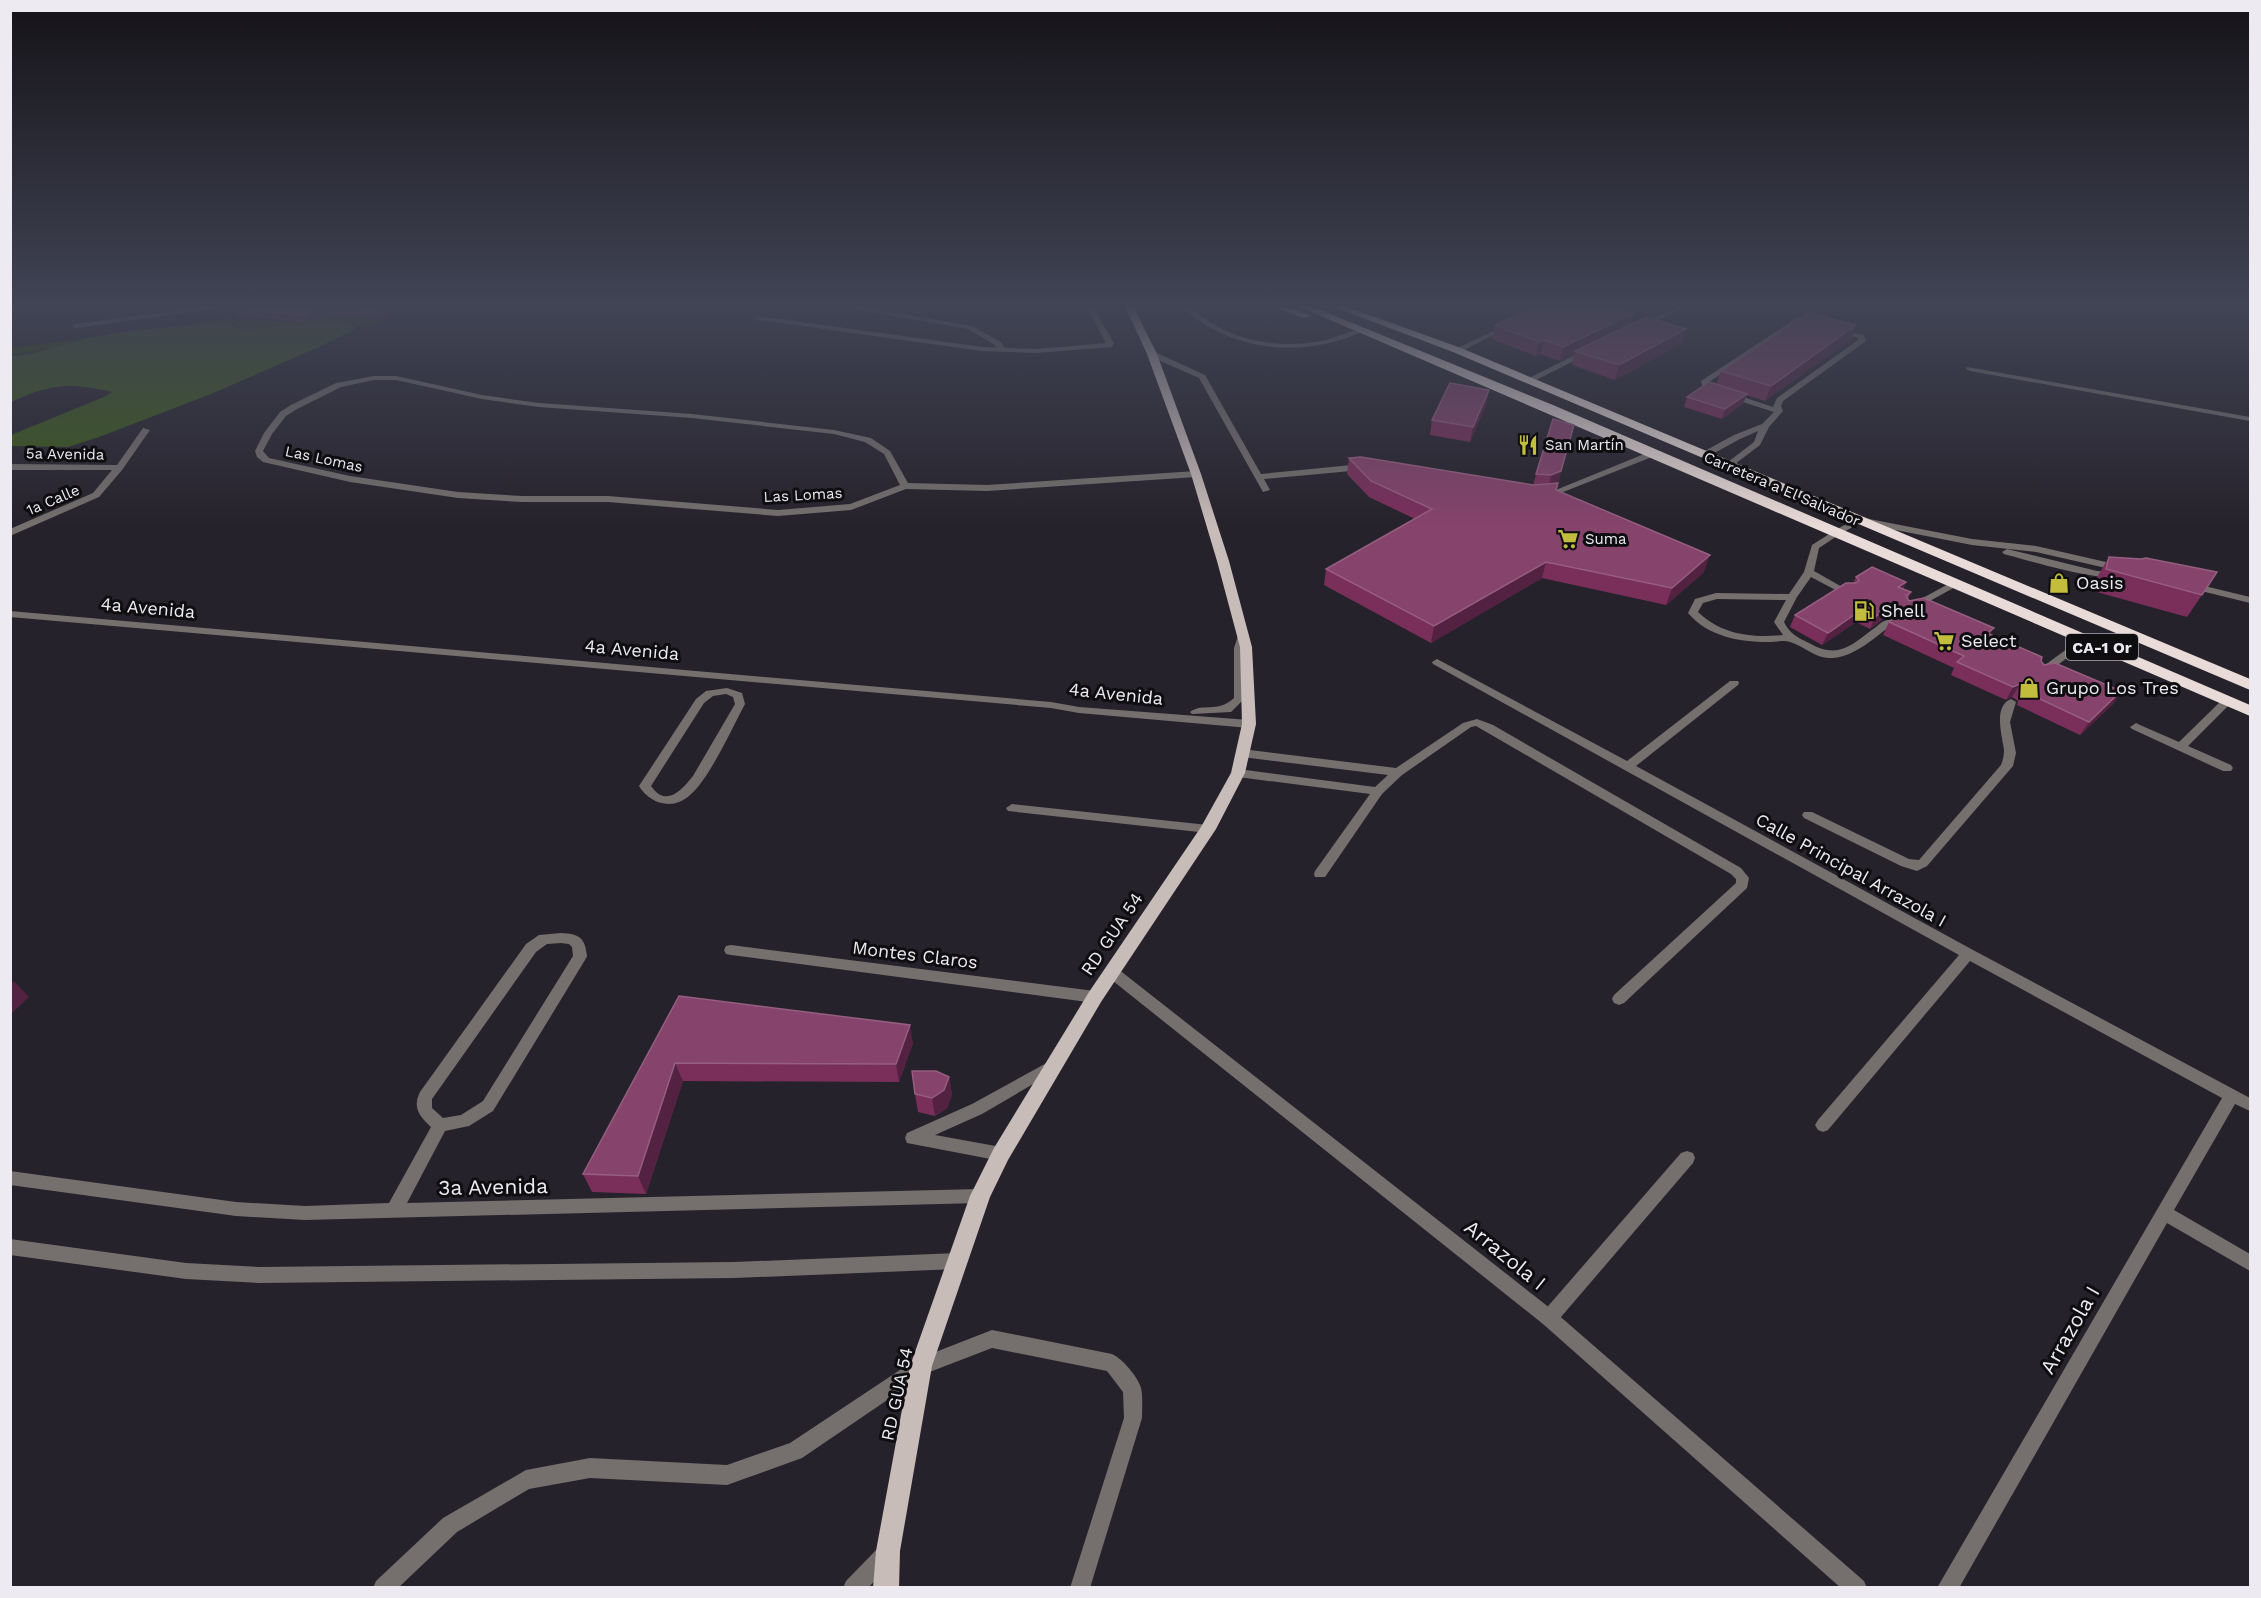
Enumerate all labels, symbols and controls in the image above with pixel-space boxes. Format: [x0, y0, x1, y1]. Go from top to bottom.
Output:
restaurant icon: San Martín [1516, 433, 1540, 457]
place label: San Martín [1545, 436, 1624, 454]
street label: Las Lomas [284, 442, 365, 476]
street label: 5a Avenida [26, 444, 105, 464]
street label: Carretera a El Salvador [1701, 448, 1863, 530]
street label: 1a Calle [24, 481, 82, 519]
street label: Las Lomas [763, 484, 843, 506]
supermarket icon: Suma [1556, 527, 1580, 551]
place label: Suma [1585, 530, 1627, 548]
shop icon: Oasis [2047, 571, 2071, 595]
place label: Oasis [2076, 572, 2123, 593]
street label: 4a Avenida [100, 593, 196, 622]
fuel station icon: Shell [1852, 599, 1876, 623]
place label: Shell [1881, 600, 1926, 621]
supermarket icon: Select [1932, 629, 1956, 653]
place label: Select [1961, 630, 2017, 651]
road number: CA-1 Or [2066, 634, 2138, 660]
street label: 4a Avenida [584, 635, 680, 664]
shop icon: Grupo Los Tres [2017, 676, 2041, 700]
place label: Grupo Los Tres [2046, 677, 2179, 698]
street label: 4a Avenida [1068, 678, 1164, 709]
street label: Calle Principal Arrazola I [1752, 808, 1950, 931]
street label: RD GUA 54 [1076, 888, 1147, 979]
street label: Montes Claros [851, 936, 979, 973]
street label: 3a Avenida [438, 1173, 548, 1200]
street label: Arrazola I [1460, 1214, 1551, 1295]
street label: Arrazola I [2034, 1281, 2105, 1378]
street label: RD GUA 54 [876, 1345, 917, 1443]

